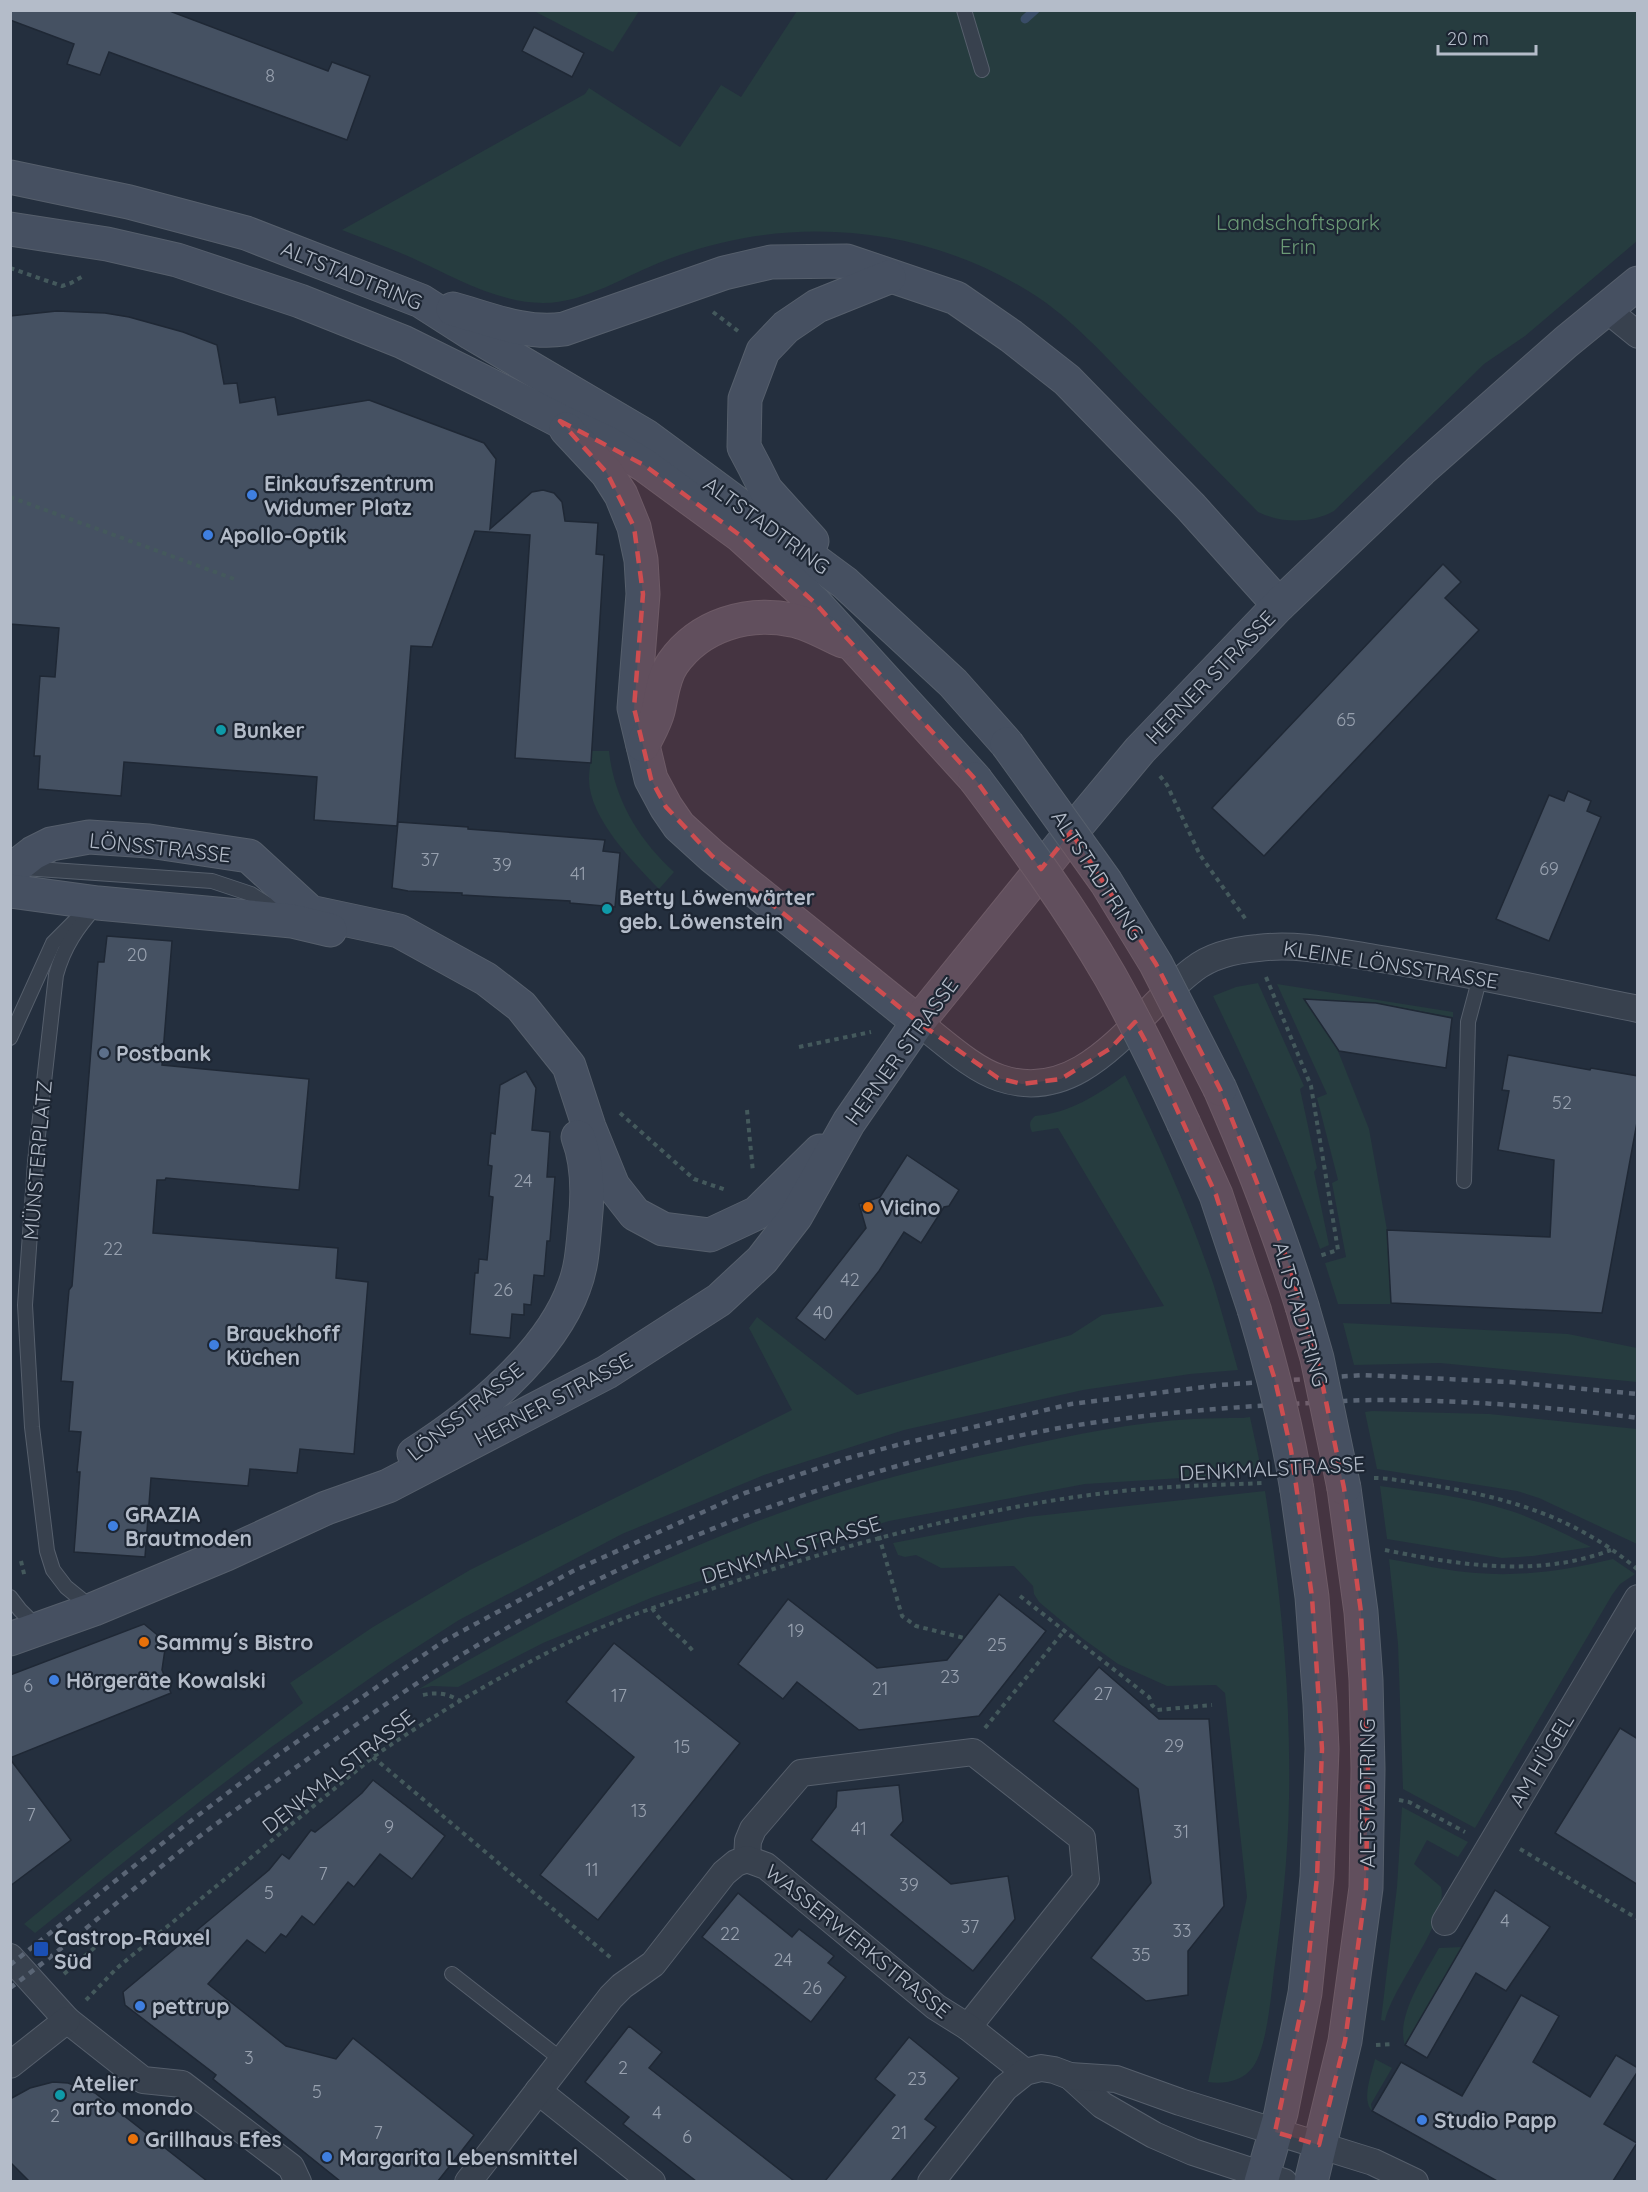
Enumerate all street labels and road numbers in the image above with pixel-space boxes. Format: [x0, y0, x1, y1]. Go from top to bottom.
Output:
street label: ALTSTADTRING [278, 235, 426, 315]
street label: ALTSTADTRING [699, 470, 835, 580]
street label: HERNER STRASSE [1140, 605, 1280, 749]
street label: ALTSTADTRING [1046, 805, 1150, 945]
street label: LÖNSSTRASSE [88, 827, 232, 867]
street label: KLEINE LÖNSSTRASSE [1282, 934, 1500, 994]
street label: HERNER STRASSE [839, 972, 963, 1130]
street label: MÜNSTERPLATZ [17, 1079, 57, 1241]
street label: ALTSTADTRING [1268, 1238, 1334, 1390]
street label: HERNER STRASSE [469, 1346, 637, 1452]
street label: LÖNSSTRASSE [402, 1356, 528, 1466]
street label: DENKMALSTRASSE [1178, 1450, 1366, 1486]
street label: DENKMALSTRASSE [698, 1509, 884, 1589]
street label: DENKMALSTRASSE [257, 1703, 419, 1839]
street label: AM HÜGEL [1503, 1709, 1579, 1811]
street label: ALTSTADTRING [1354, 1718, 1380, 1868]
street label: WASSERWERKSTRASSE [760, 1858, 956, 2024]

